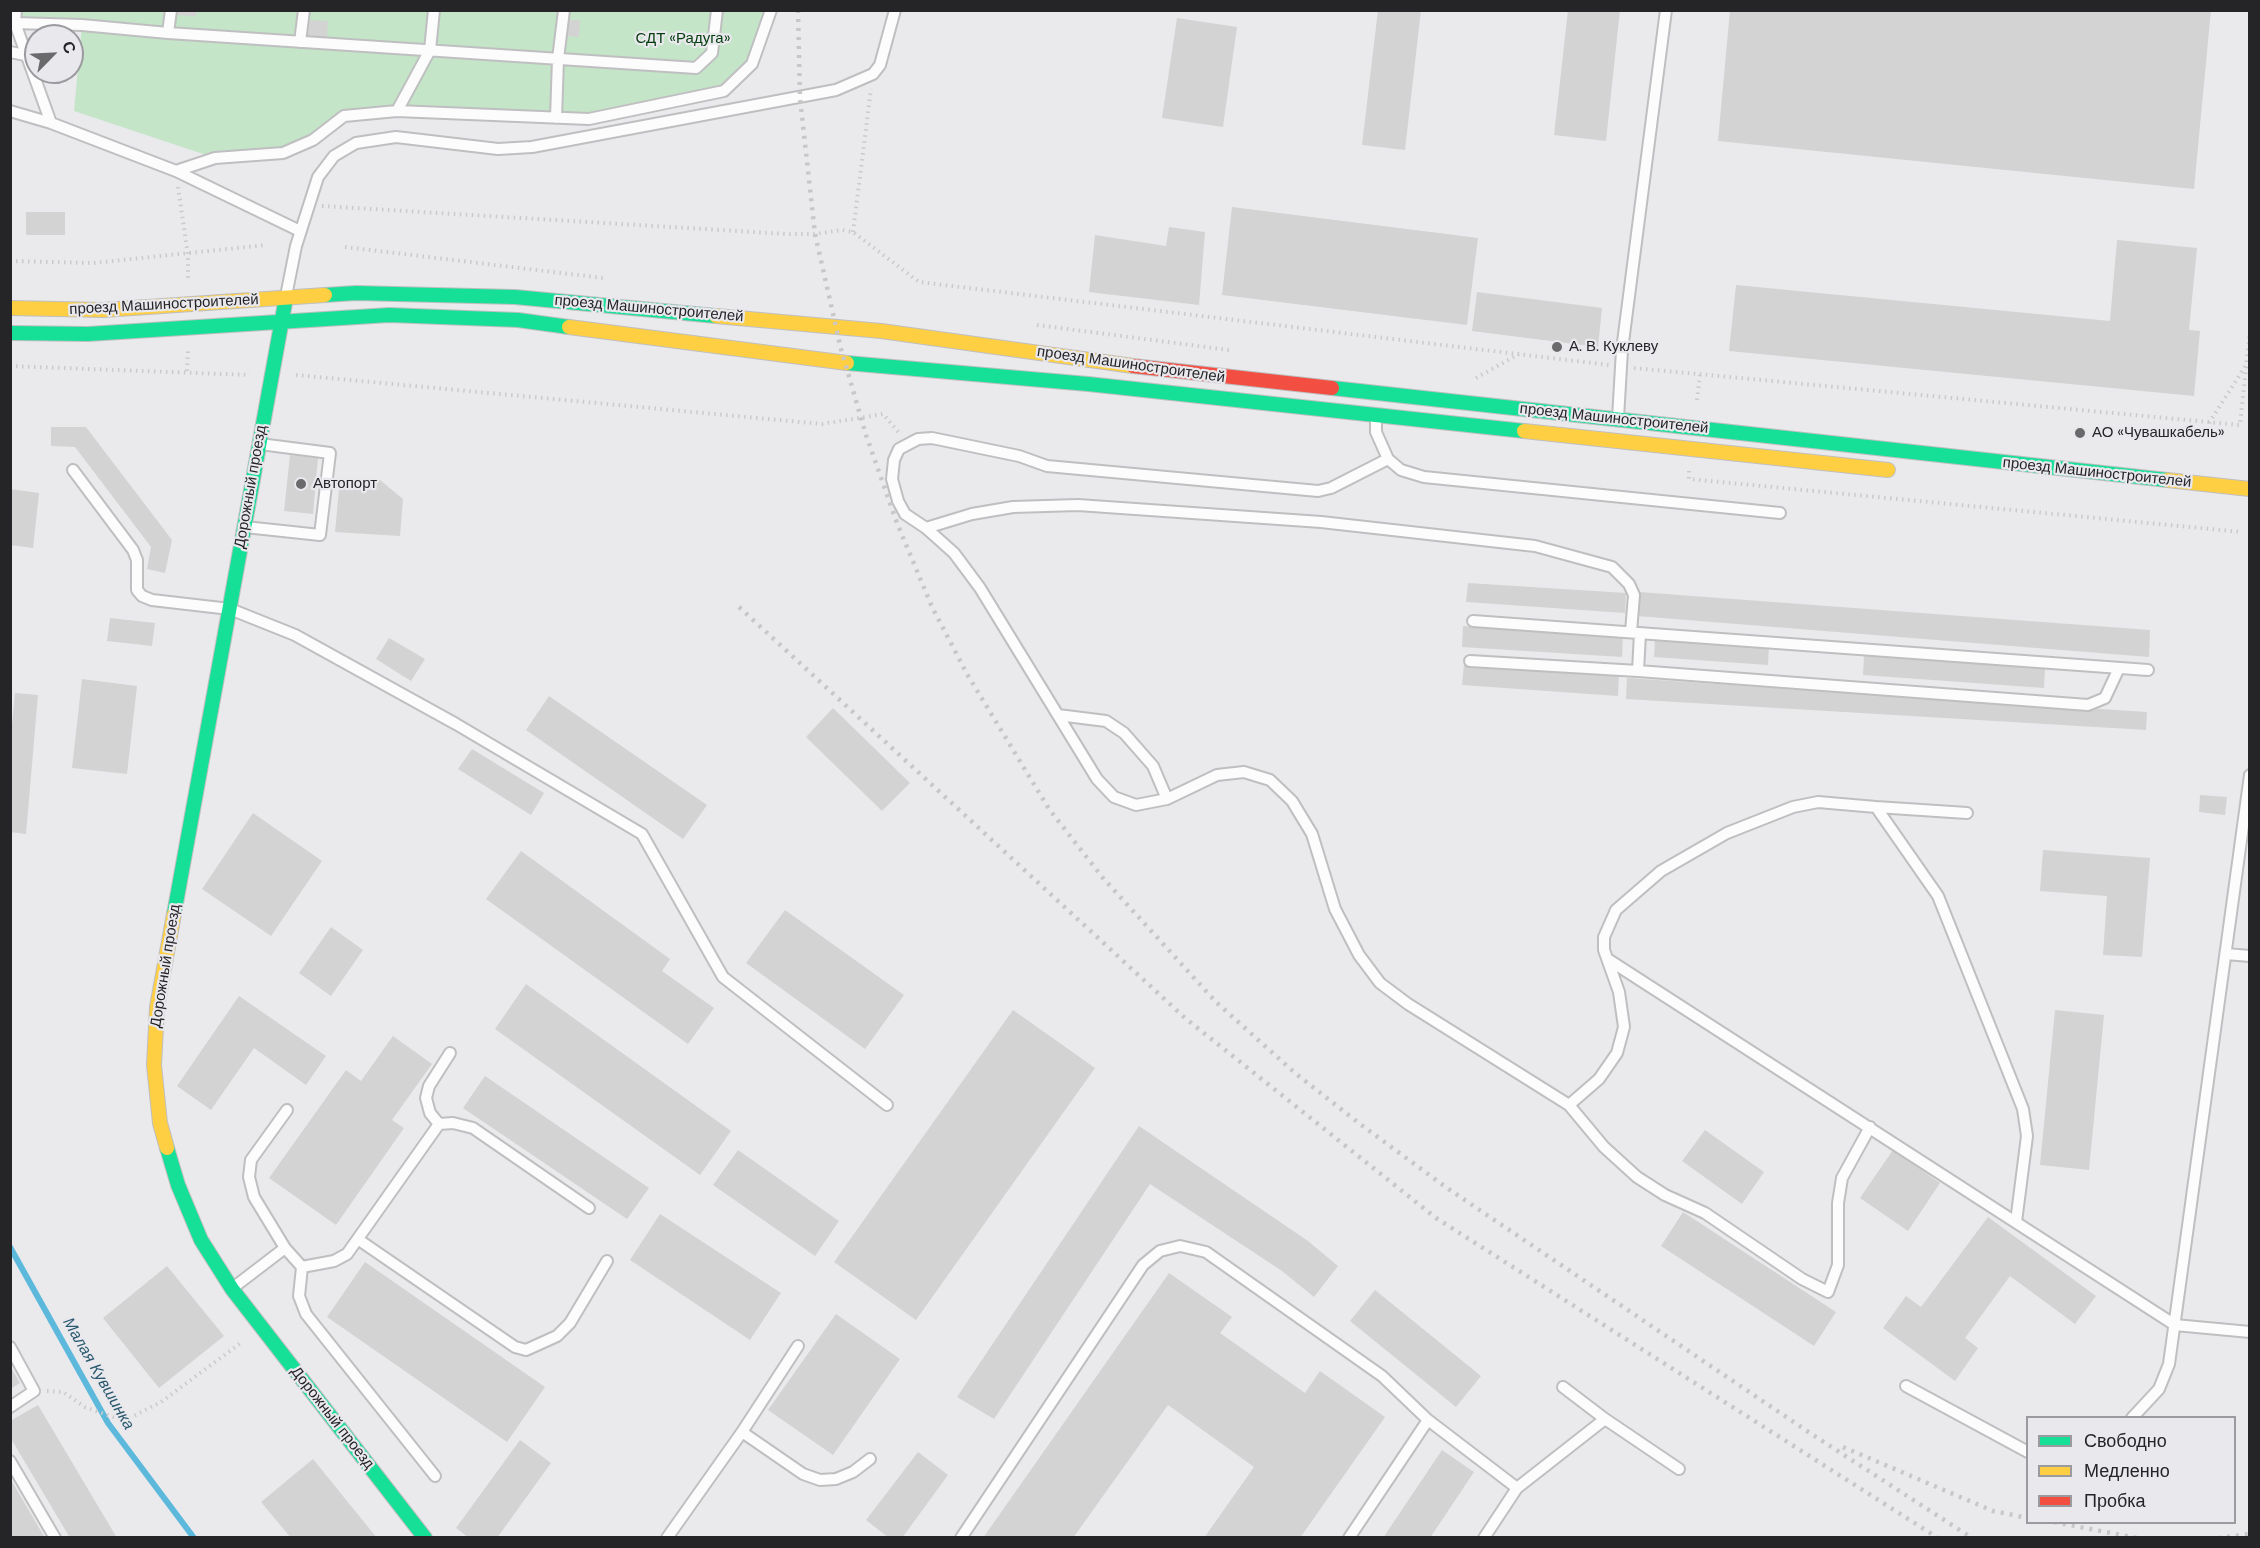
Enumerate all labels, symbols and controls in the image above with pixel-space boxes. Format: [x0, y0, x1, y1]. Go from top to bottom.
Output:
north arrow [24, 24, 84, 84]
park label: СДТ «Радуга» [636, 30, 730, 48]
text: С [57, 38, 81, 57]
street label: проезд Машиностроителей [69, 291, 259, 319]
street label: проезд Машиностроителей [554, 292, 744, 326]
place label: А. В. Куклеву [1569, 338, 1658, 356]
marker: А. В. Куклеву [1550, 340, 1564, 354]
street label: проезд Машиностроителей [1036, 343, 1226, 387]
street label: проезд Машиностроителей [1519, 400, 1709, 438]
street label: Дорожный проезд [231, 424, 271, 550]
place label: АО «Чувашкабель» [2092, 424, 2225, 442]
marker: АО «Чувашкабель» [2073, 426, 2087, 440]
street label: проезд Машиностроителей [2002, 454, 2192, 492]
place label: Автопорт [313, 475, 377, 493]
marker: Автопорт [294, 477, 308, 491]
street label: Дорожный проезд [147, 903, 185, 1029]
water label: Малая Кувшинка [58, 1315, 138, 1433]
street label: Дорожный проезд [286, 1363, 378, 1473]
legend [2026, 1416, 2236, 1524]
text: Свободно [2084, 1429, 2167, 1453]
text: Медленно [2084, 1459, 2170, 1483]
text: Пробка [2084, 1489, 2146, 1513]

